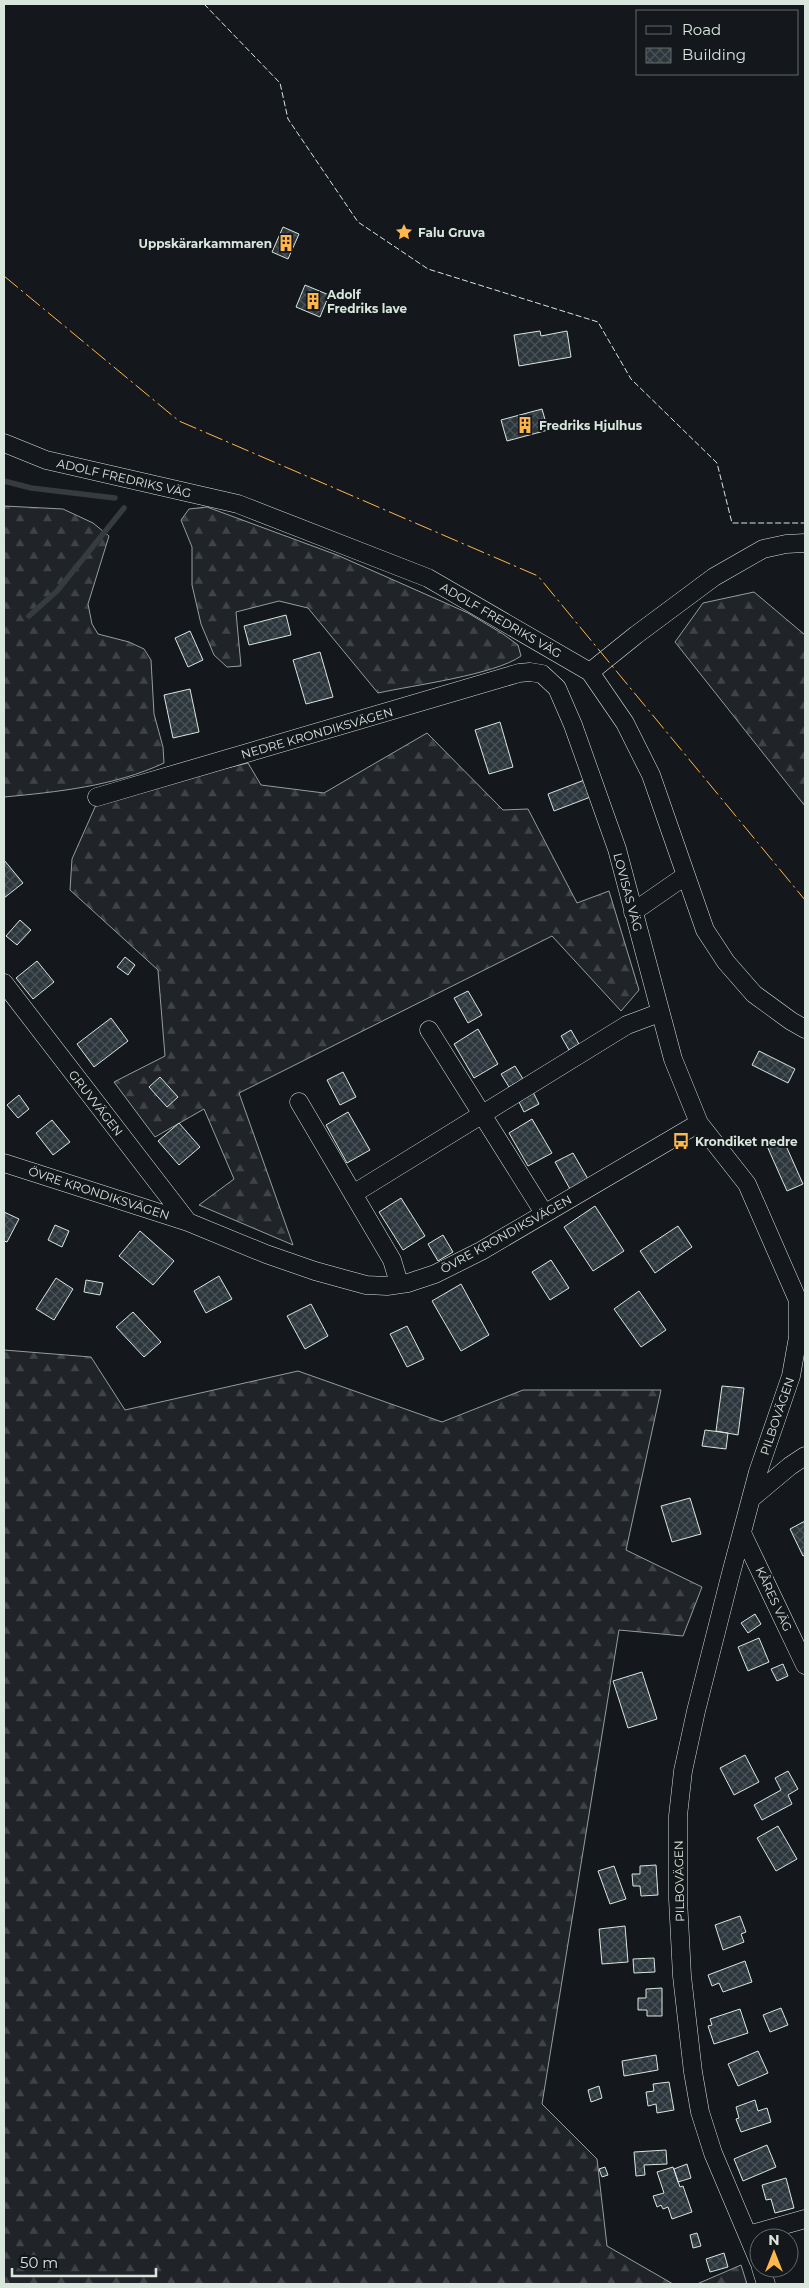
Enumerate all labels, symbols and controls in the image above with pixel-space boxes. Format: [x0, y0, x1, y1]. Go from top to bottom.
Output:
legend [636, 10, 799, 75]
text: Road [682, 20, 721, 39]
text: Building [682, 45, 746, 64]
place icon: Falu Gruva [394, 222, 414, 242]
place label: Falu Gruva [418, 225, 485, 240]
building icon: Uppskärarkammaren [276, 233, 296, 253]
place label: Uppskärarkammaren [139, 236, 272, 251]
place label: Adolf Fredriks lave [326, 287, 408, 316]
building icon: Adolf Fredriks lave [303, 291, 323, 311]
building icon: Fredriks Hjulhus [515, 415, 535, 435]
place label: Fredriks Hjulhus [539, 418, 643, 433]
street label: ADOLF FREDRIKS VÄG [55, 455, 193, 501]
street label: ADOLF FREDRIKS VÄG [438, 579, 564, 661]
street label: NEDRE KRONDIKSVÄGEN [239, 704, 395, 762]
street label: LOVISAS VÄG [610, 851, 646, 933]
street label: GRUVVÄGEN [66, 1067, 126, 1139]
bus stop icon: Krondiket nedre [671, 1131, 691, 1151]
place label: Krondiket nedre [695, 1134, 798, 1149]
street label: ÖVRE KRONDIKSVÄGEN [26, 1163, 172, 1223]
street label: ÖVRE KRONDIKSVÄGEN [438, 1192, 574, 1276]
street label: PILBOVÄGEN [757, 1375, 797, 1457]
street label: KÅRES VÄG [752, 1564, 796, 1634]
street label: PILBOVÄGEN [671, 1840, 687, 1922]
north arrow [749, 2228, 799, 2278]
text: N [768, 2231, 780, 2249]
scale bar [12, 2246, 156, 2278]
text: 50 m [20, 2253, 58, 2272]

